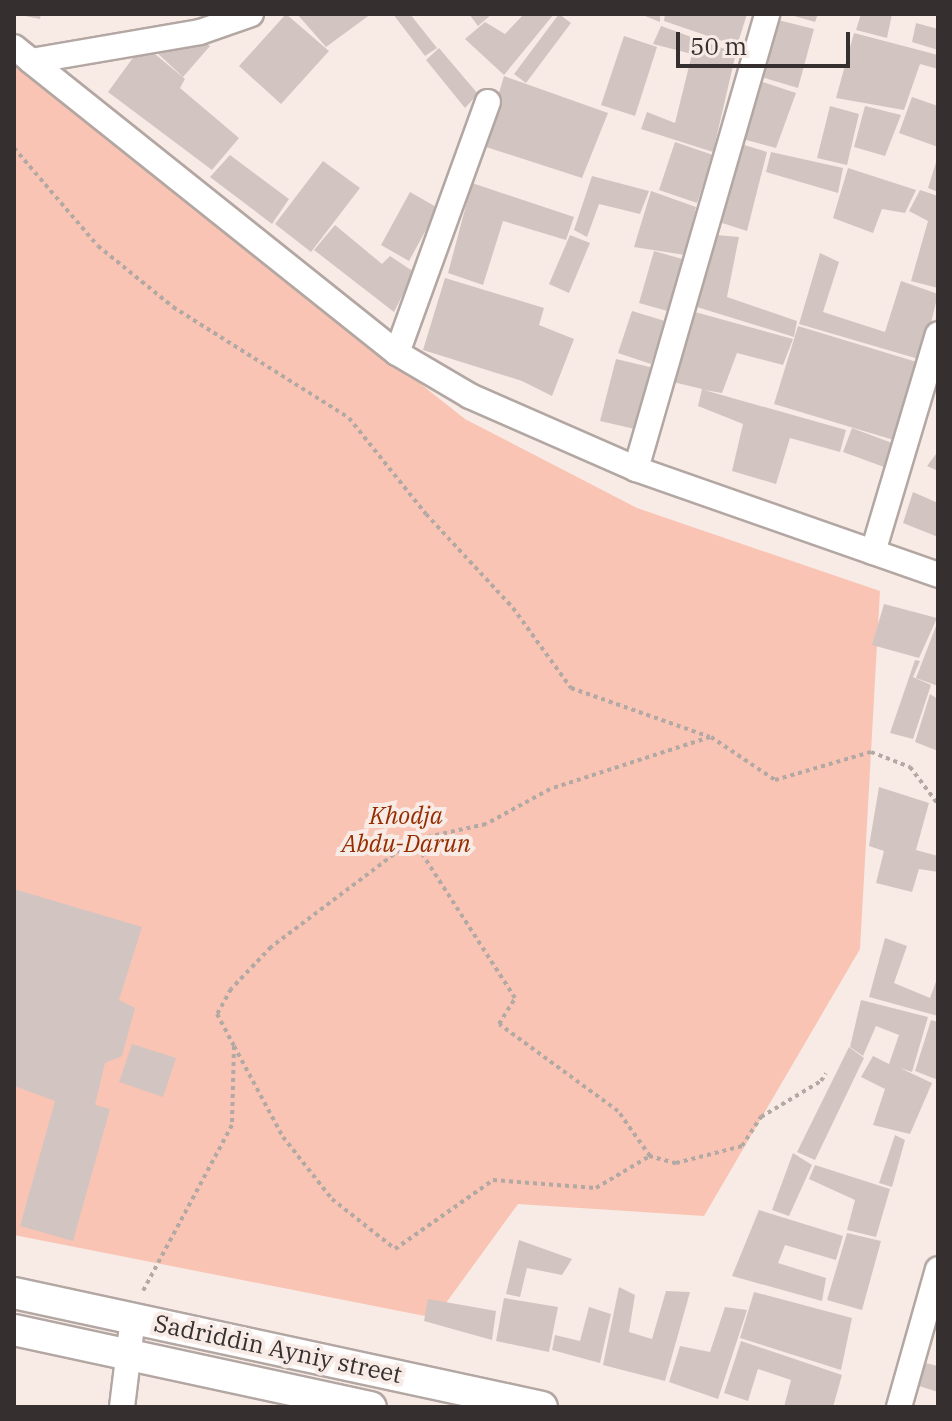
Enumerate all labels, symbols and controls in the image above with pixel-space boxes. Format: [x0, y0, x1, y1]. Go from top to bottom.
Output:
scale bar [680, 16, 854, 66]
text: 50 m [690, 30, 747, 62]
park label: Khodja Abdu-Darun [341, 802, 471, 858]
street label: Sadriddin Ayniy street [151, 1309, 405, 1389]

